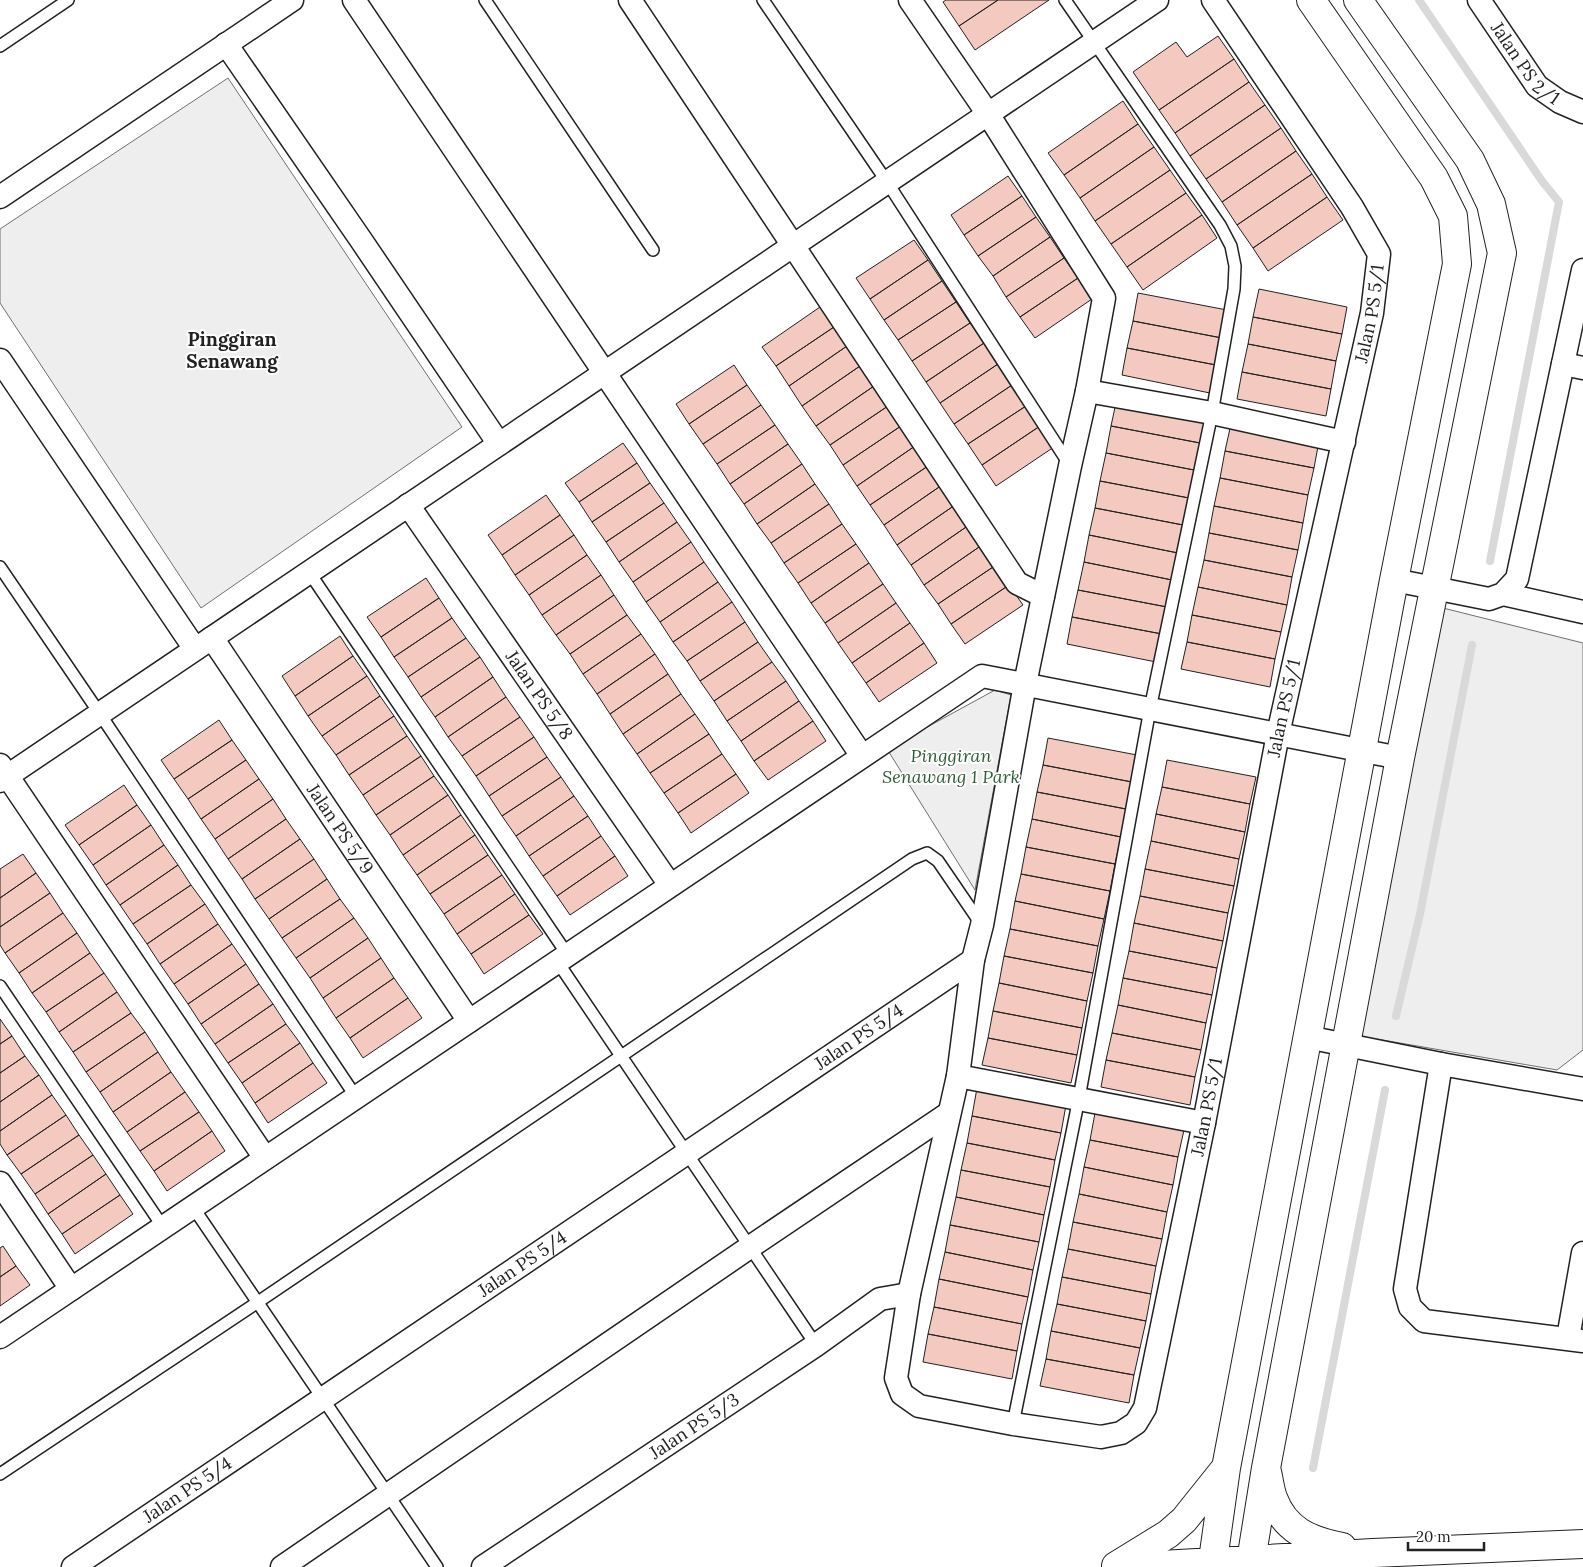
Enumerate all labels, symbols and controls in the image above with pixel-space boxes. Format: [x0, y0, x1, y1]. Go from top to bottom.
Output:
street label: Jalan PS 2/1 [1486, 17, 1564, 109]
street label: Jalan PS 5/1 [1349, 263, 1389, 366]
district label: Pinggiran Senawang [186, 327, 279, 373]
street label: Jalan PS 5/8 [500, 645, 578, 744]
street label: Jalan PS 5/1 [1262, 657, 1305, 760]
park label: Pinggiran Senawang 1 Park [882, 744, 1020, 788]
street label: Jalan PS 5/9 [302, 779, 379, 878]
street label: Jalan PS 5/4 [809, 998, 908, 1075]
street label: Jalan PS 5/1 [1185, 1056, 1227, 1159]
street label: Jalan PS 5/4 [473, 1225, 571, 1302]
street label: Jalan PS 5/3 [644, 1388, 743, 1464]
street label: Jalan PS 5/4 [138, 1451, 236, 1528]
scale bar [1408, 1520, 1484, 1552]
text: 20 m [1416, 1527, 1451, 1546]

